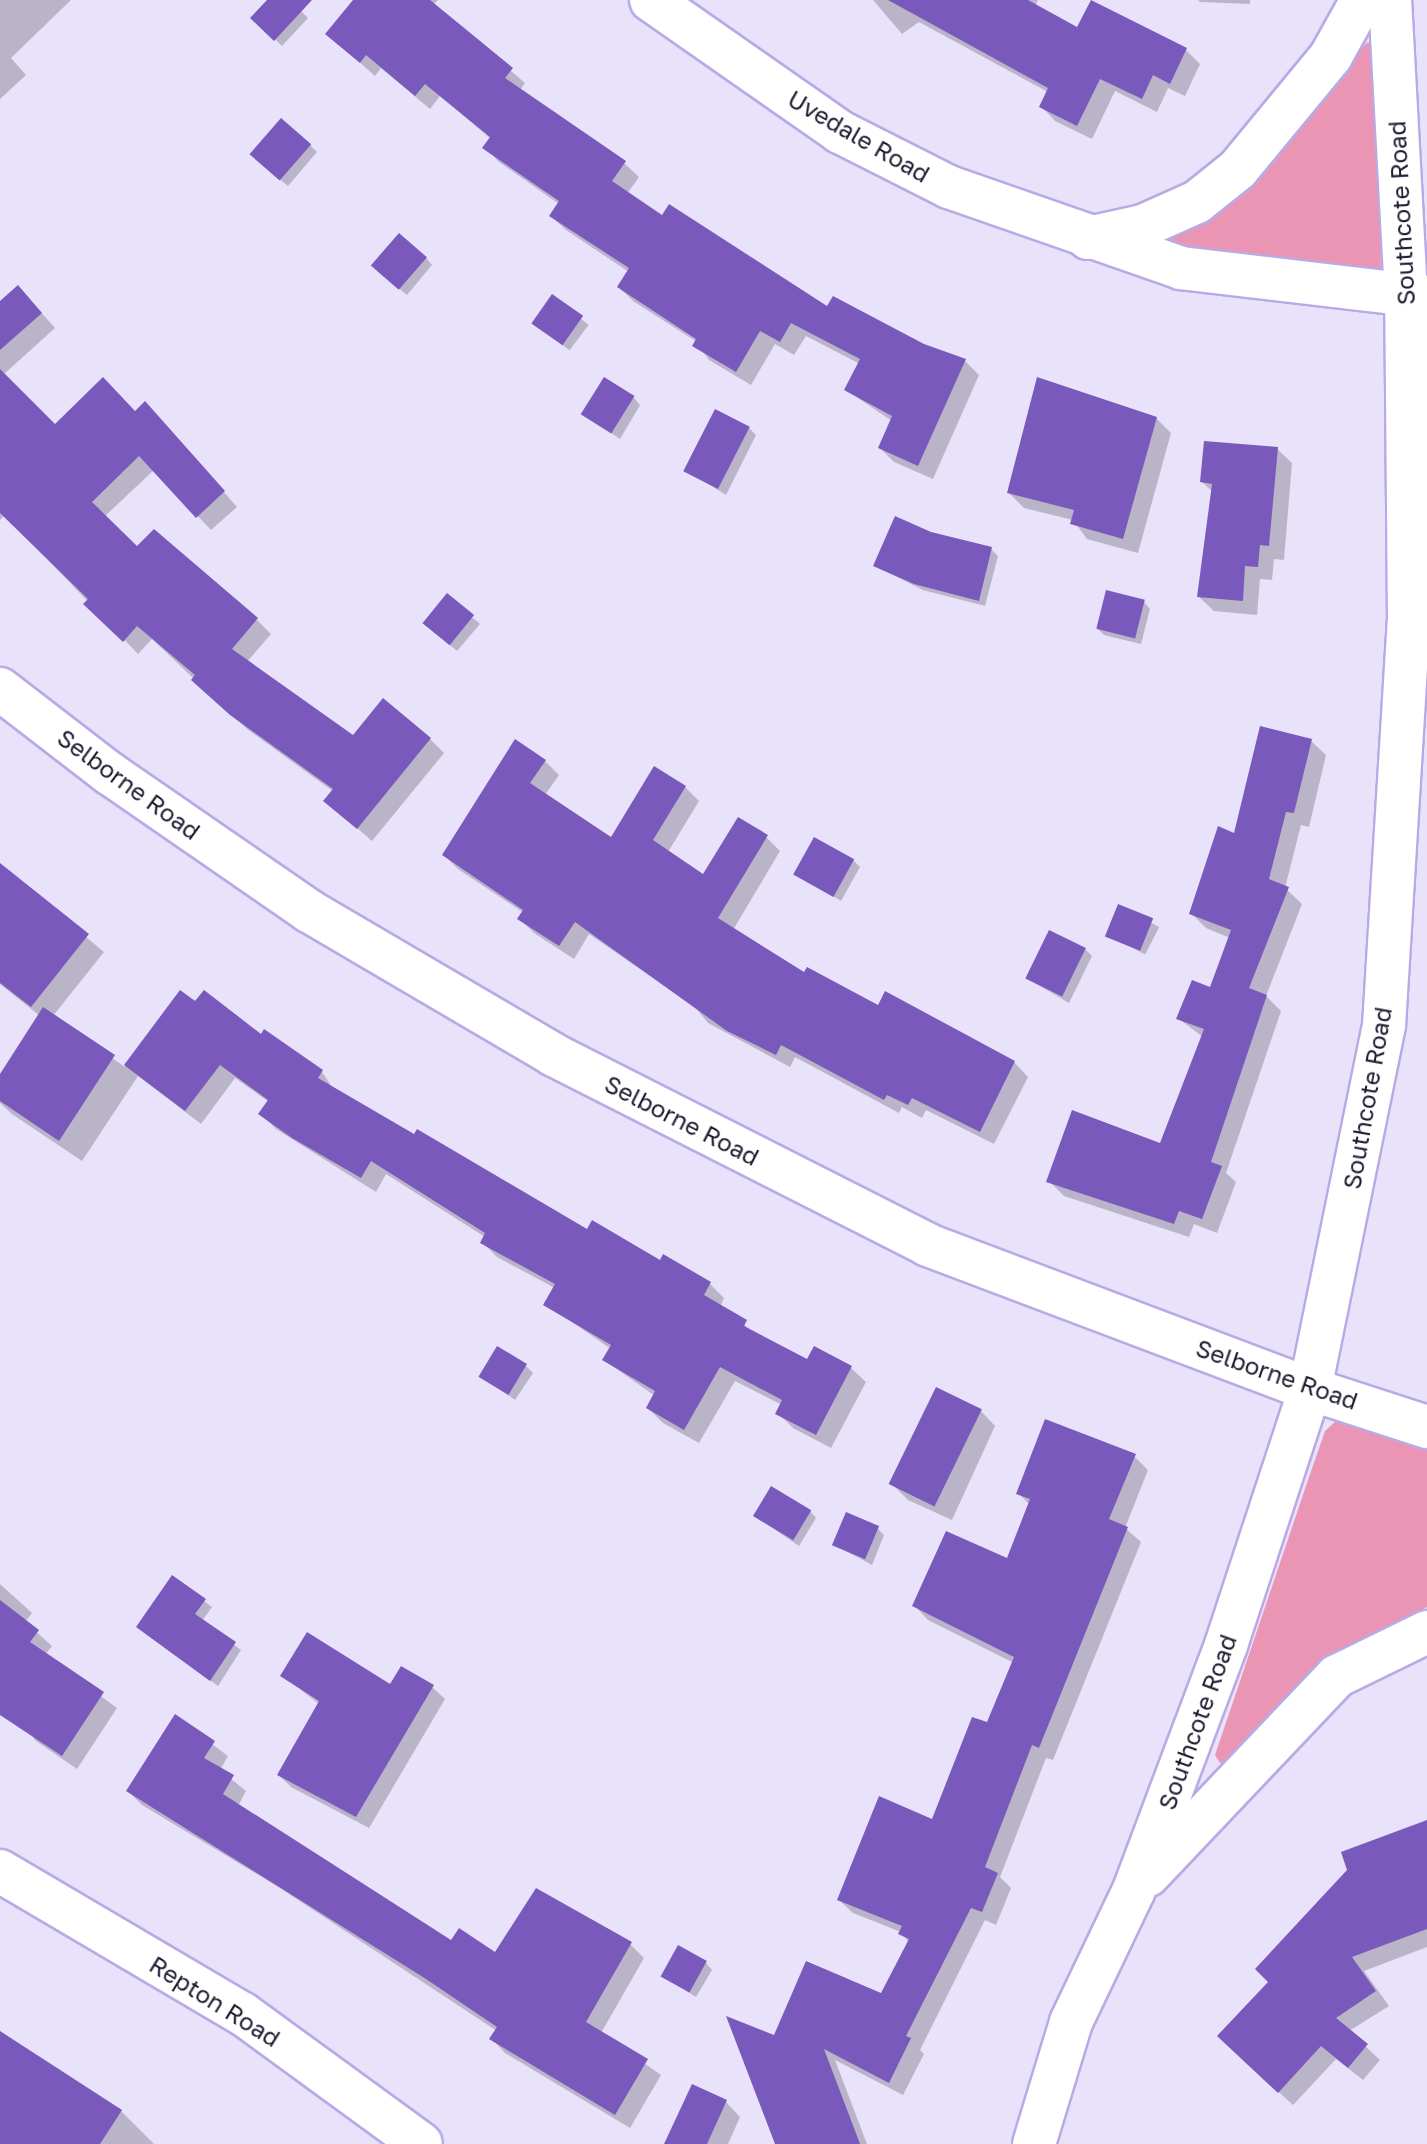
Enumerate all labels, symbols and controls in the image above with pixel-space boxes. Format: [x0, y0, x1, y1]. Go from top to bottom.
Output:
street label: Uvedale Road [783, 84, 935, 188]
street label: Southcote Road [1382, 120, 1420, 306]
street label: Selborne Road [52, 723, 206, 845]
street label: Southcote Road [1337, 1005, 1397, 1191]
street label: Selborne Road [600, 1069, 764, 1171]
street label: Selborne Road [1192, 1333, 1362, 1415]
street label: Southcote Road [1152, 1630, 1242, 1814]
street label: Repton Road [144, 1949, 286, 2053]

